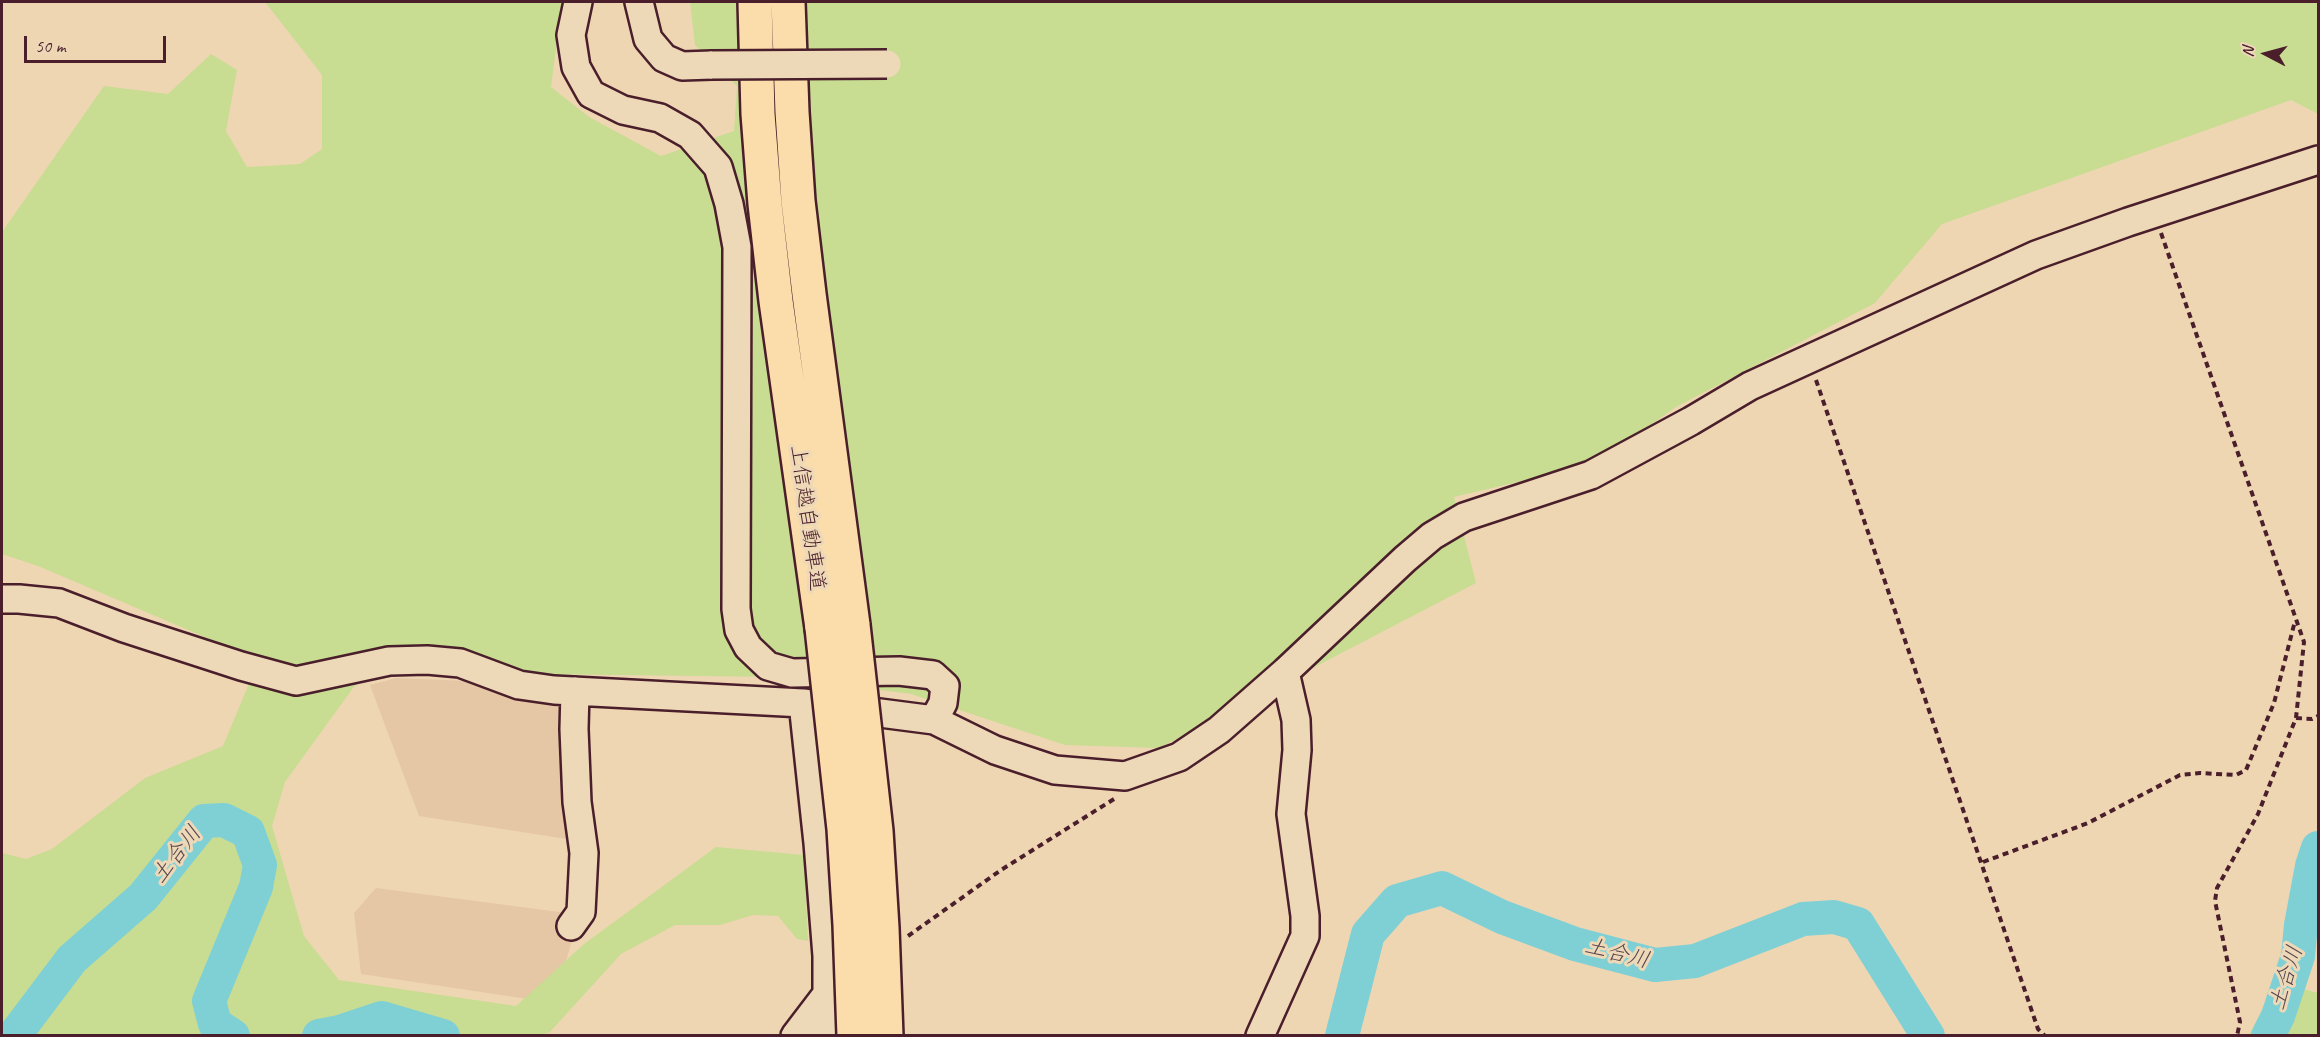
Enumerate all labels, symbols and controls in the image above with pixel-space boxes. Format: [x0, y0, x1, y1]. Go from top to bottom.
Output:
scale bar [27, 24, 170, 62]
north arrow [2236, 24, 2296, 84]
text: 50 m [35, 35, 66, 57]
text: N [2238, 46, 2259, 58]
street label: 上信越自動車道 [784, 443, 830, 593]
water label: 土合川 [146, 821, 208, 889]
water label: 土合川 [1582, 933, 1652, 975]
water label: 土合川 [2265, 943, 2309, 1013]

